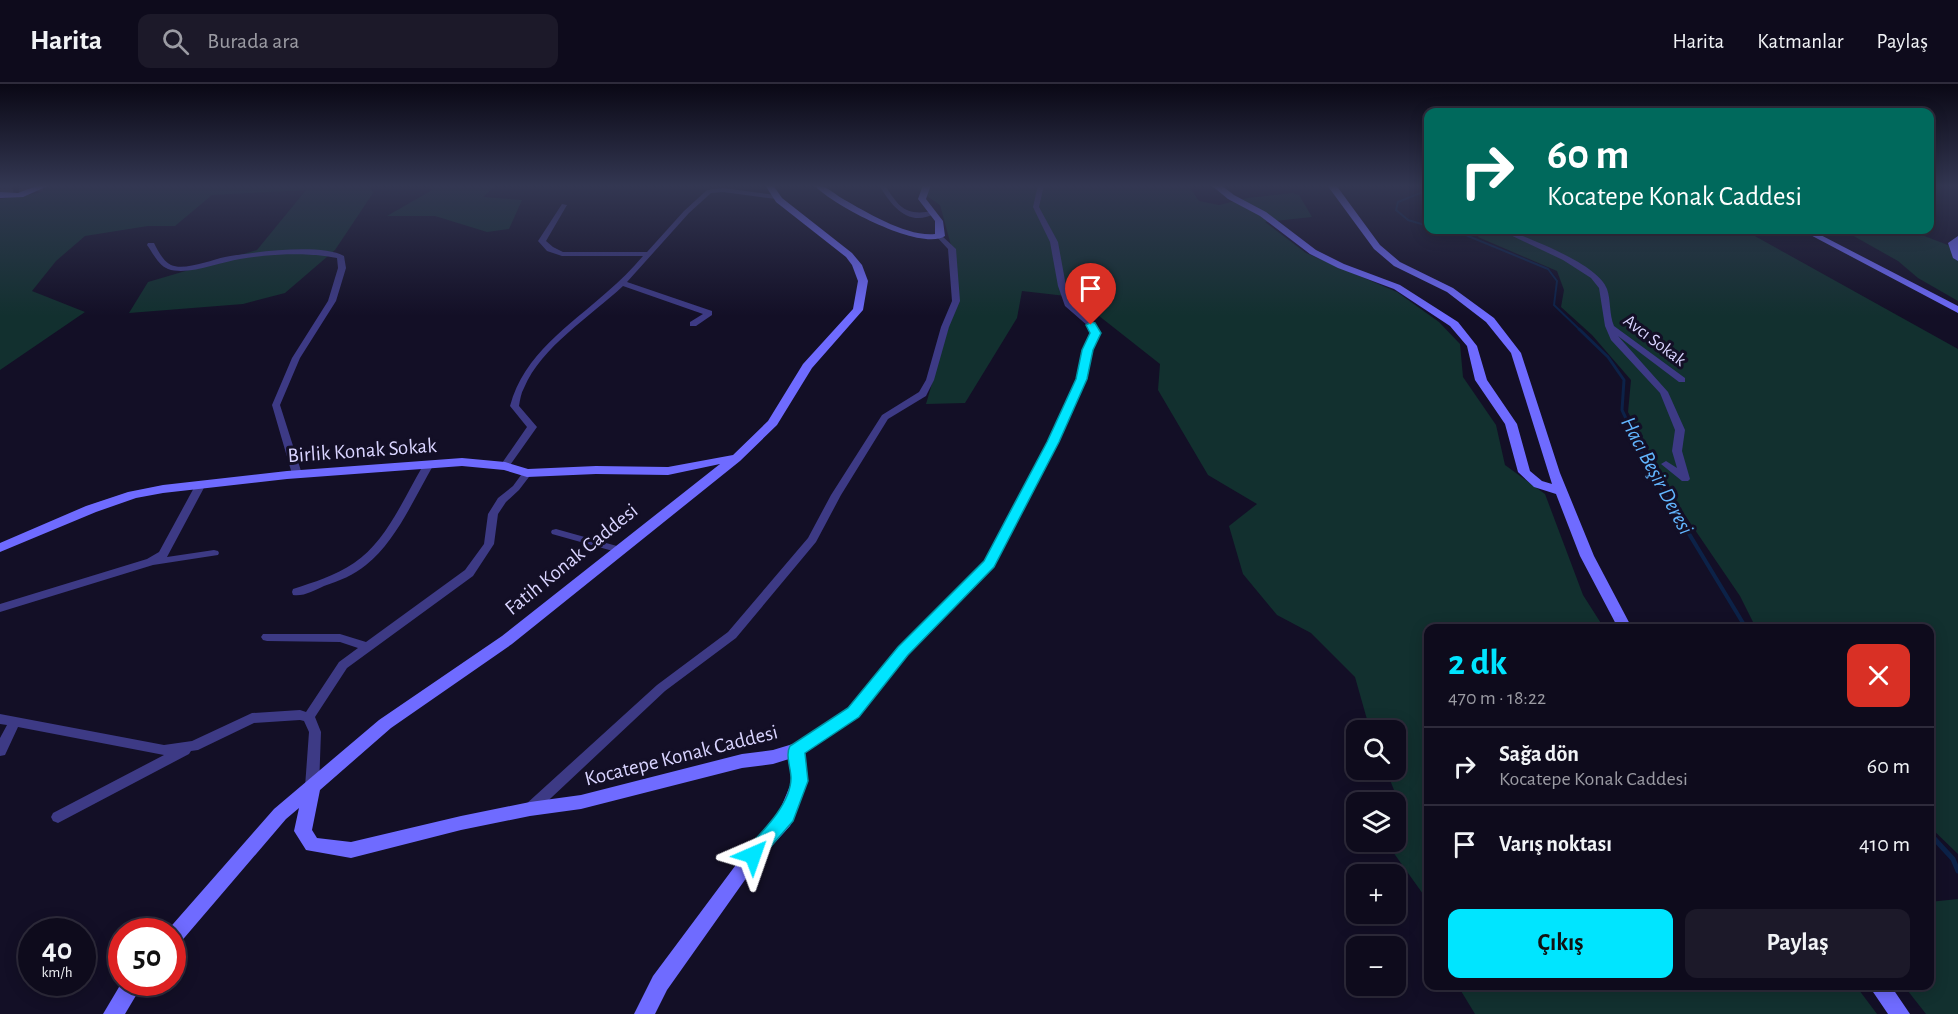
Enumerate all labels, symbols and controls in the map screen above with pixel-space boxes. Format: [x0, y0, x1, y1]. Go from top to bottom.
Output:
search box [138, 14, 558, 68]
icon: search [159, 25, 192, 58]
text: Harita [30, 27, 102, 55]
text: Burada ara [207, 30, 299, 52]
text: Harita [1673, 31, 1724, 52]
text: Katmanlar [1757, 31, 1844, 52]
text: Paylaş [1877, 31, 1928, 52]
icon: right [1448, 132, 1526, 210]
text: 60 m [1547, 134, 1629, 176]
text: Kocatepe Konak Caddesi [1547, 183, 1802, 210]
pin [1065, 263, 1116, 325]
icon: arrive [1074, 272, 1107, 305]
street label: Avcı Sokak [1620, 312, 1690, 370]
water label: Hacı Beşir Deresi [1617, 413, 1697, 538]
street label: Birlik Konak Sokak [287, 435, 438, 466]
street label: Fatih Konak Caddesi [501, 500, 642, 619]
button: close [1847, 644, 1910, 707]
text: 2 dk [1448, 645, 1507, 681]
text: 470 m · 18:22 [1448, 688, 1546, 708]
map controls [1346, 720, 1406, 996]
button: search [1346, 720, 1406, 780]
street label: Kocatepe Konak Caddesi [582, 721, 780, 790]
text: Sağa dön [1499, 743, 1579, 765]
icon: right [1448, 750, 1481, 783]
text: 60 m [1867, 755, 1910, 777]
text: Kocatepe Konak Caddesi [1499, 769, 1688, 789]
button: layers [1346, 792, 1406, 852]
position arrow [721, 823, 785, 887]
icon: arrive [1448, 828, 1481, 861]
text: Varış noktası [1499, 833, 1612, 855]
text: 410 m [1859, 833, 1910, 855]
button: + [1346, 864, 1406, 924]
button: Çıkış [1448, 909, 1673, 978]
button: Paylaş [1685, 909, 1910, 978]
speed limit sign: 50 [108, 918, 186, 996]
text: 40 [42, 935, 72, 965]
button: − [1346, 936, 1406, 996]
text: km/h [42, 965, 72, 980]

